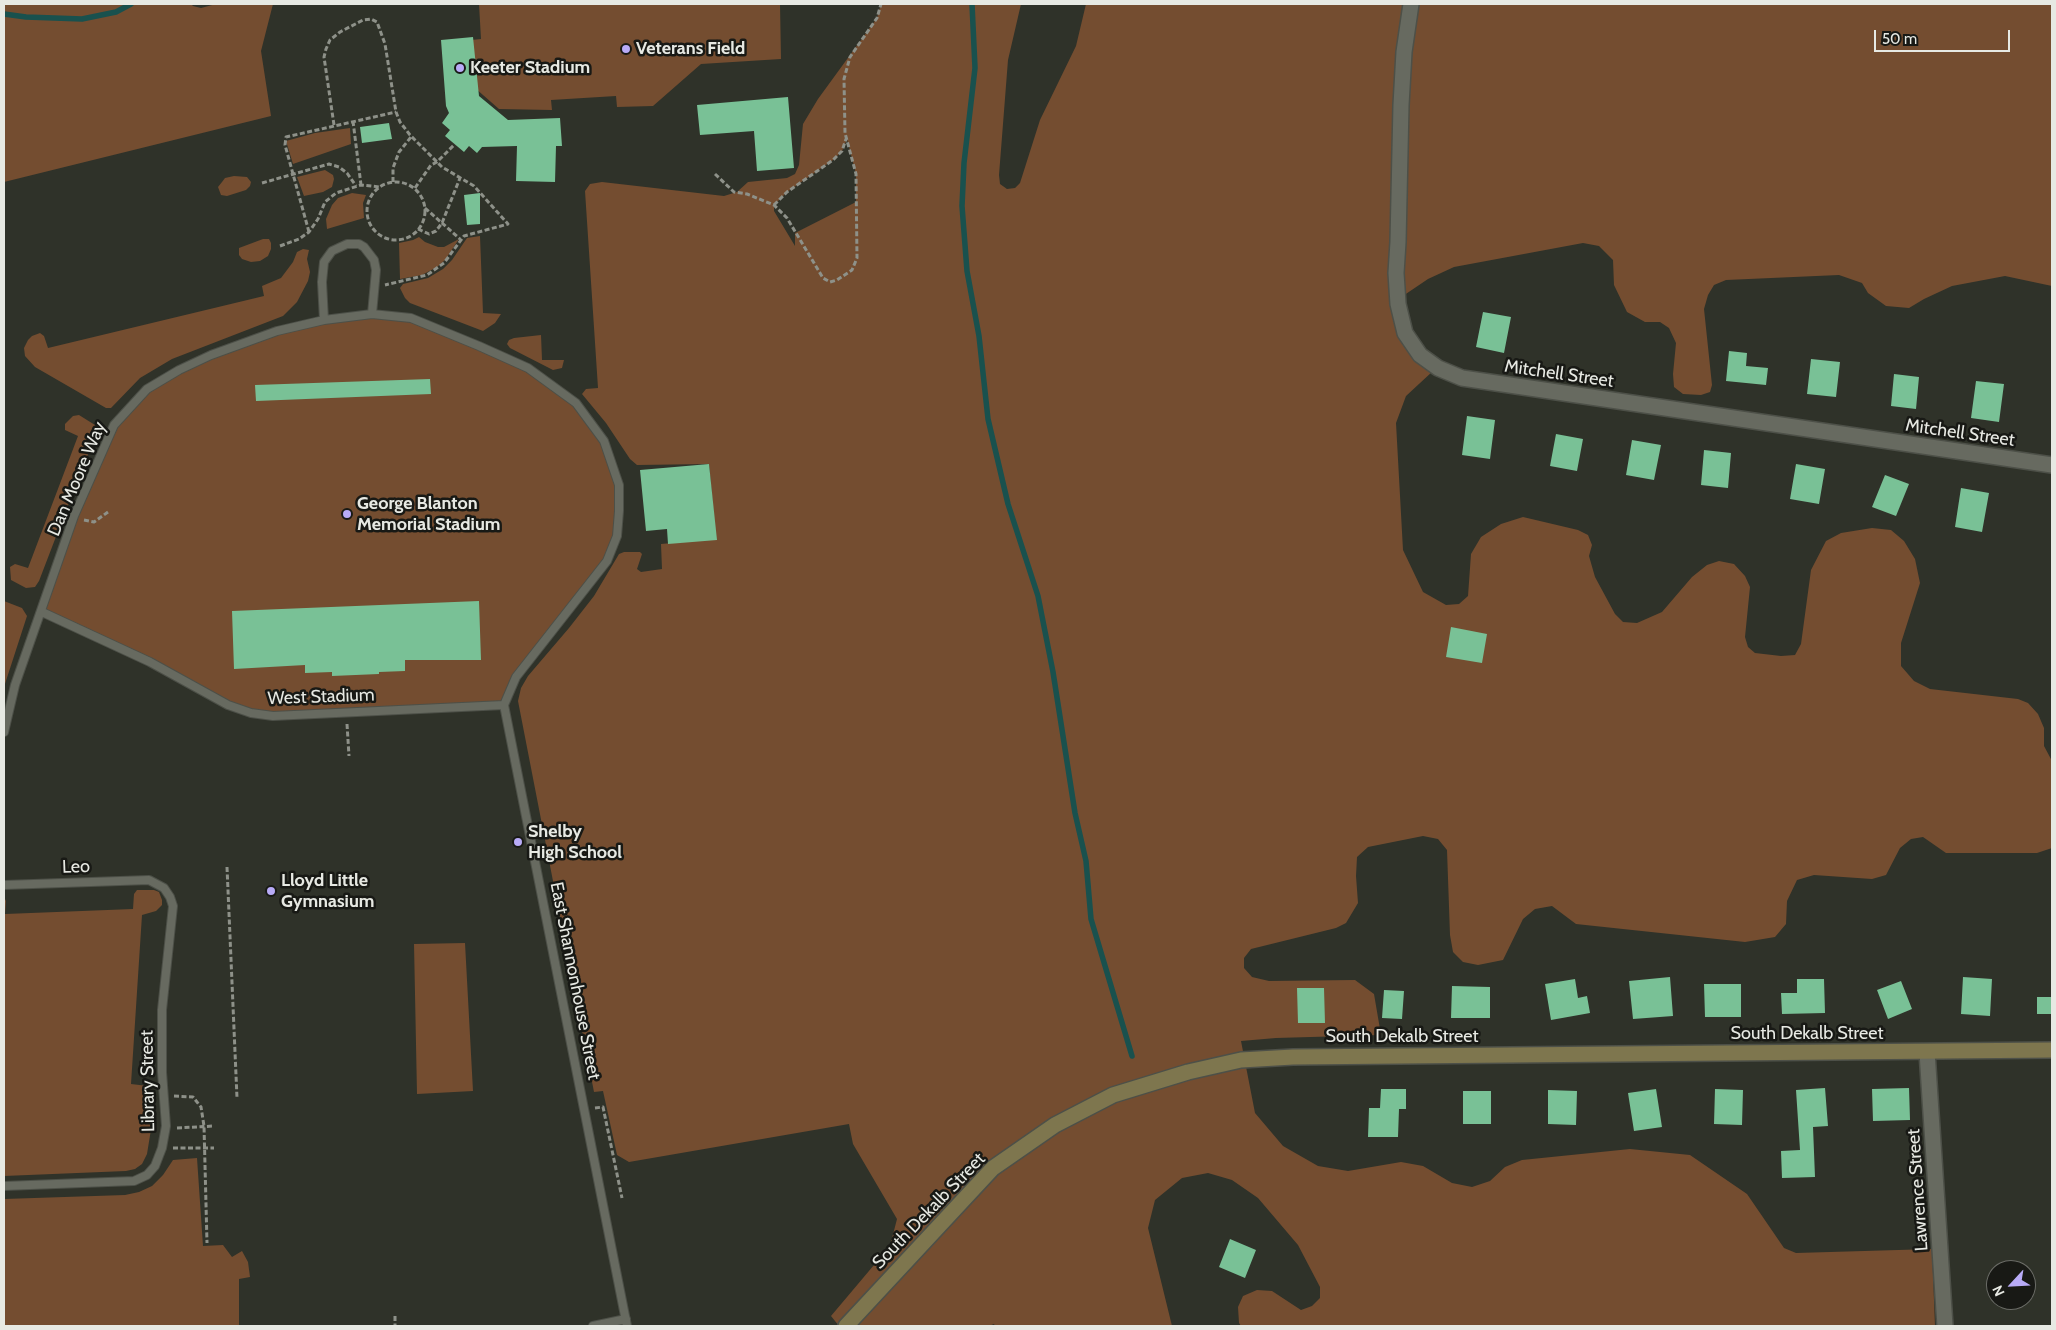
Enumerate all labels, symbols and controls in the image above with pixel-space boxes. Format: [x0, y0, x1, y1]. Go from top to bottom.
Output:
scale bar [1876, 20, 2012, 52]
text: 50 m [1882, 30, 1917, 48]
place label: Veterans Field [636, 38, 745, 60]
marker: Veterans Field [620, 43, 632, 55]
place label: Keeter Stadium [470, 57, 590, 79]
marker: Keeter Stadium [454, 62, 466, 74]
street label: Mitchell Street [1503, 356, 1615, 392]
street label: Mitchell Street [1904, 415, 2016, 451]
street label: Dan Moore Way [43, 418, 111, 540]
place label: George Blanton Memorial Stadium [357, 493, 500, 536]
marker: George Blanton Memorial Stadium [341, 508, 353, 520]
street label: West Stadium [267, 684, 375, 710]
place label: Shelby High School [528, 821, 622, 864]
marker: Shelby High School [512, 836, 524, 848]
street label: Leo [62, 856, 90, 878]
place label: Lloyd Little Gymnasium [281, 870, 374, 912]
street label: East Shannonhouse Street [545, 880, 605, 1082]
marker: Lloyd Little Gymnasium [265, 885, 277, 897]
street label: South Dekalb Street [1730, 1023, 1884, 1045]
street label: South Dekalb Street [1325, 1026, 1479, 1048]
street label: Library Street [136, 1030, 160, 1132]
street label: Lawrence Street [1903, 1128, 1933, 1252]
street label: South Dekalb Street [868, 1148, 990, 1274]
north arrow [1986, 1260, 2036, 1310]
text: N [1988, 1283, 2009, 1299]

